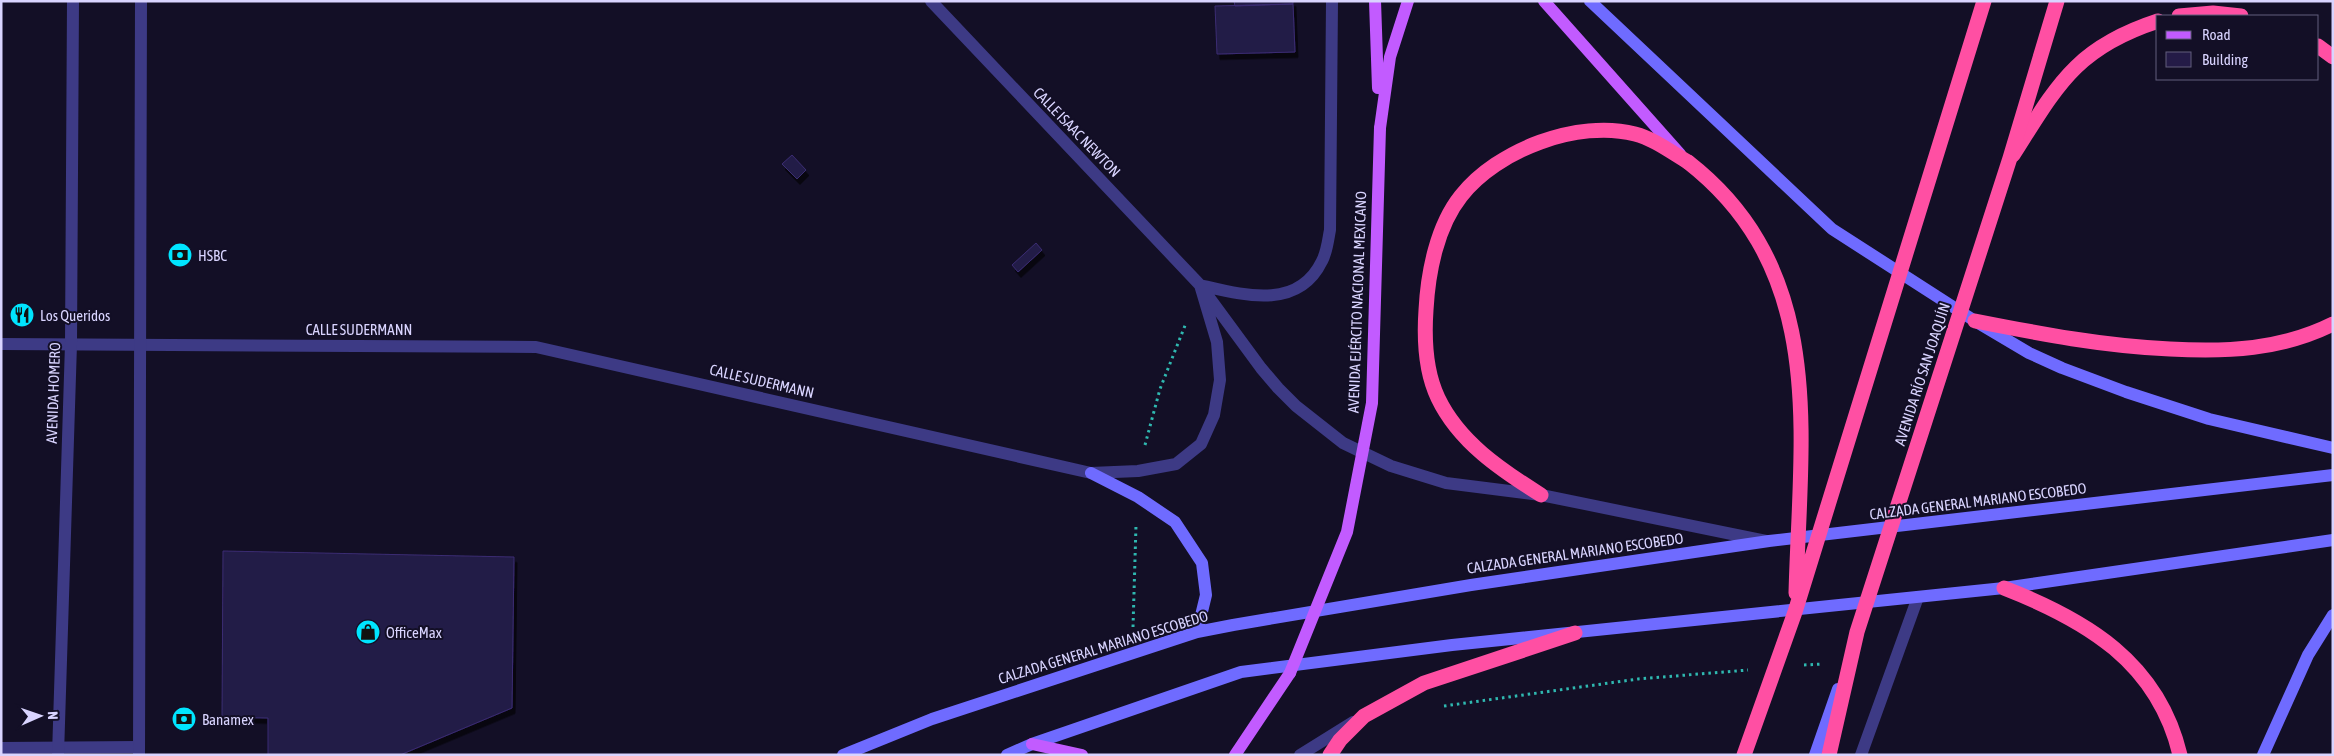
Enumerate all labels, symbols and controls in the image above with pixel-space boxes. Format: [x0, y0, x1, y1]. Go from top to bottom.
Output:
legend [2156, 15, 2319, 80]
text: Road [2202, 26, 2231, 43]
text: Building [2202, 51, 2248, 68]
street label: CALLE ISAAC NEWTON [1030, 84, 1124, 180]
street label: AVENIDA EJÉRCITO NACIONAL MEXICANO [1345, 190, 1369, 413]
bank icon: HSBC [167, 242, 193, 268]
place label: HSBC [198, 247, 227, 264]
street label: AVENIDA RÍO SAN JOAQUÍN [1891, 300, 1953, 448]
restaurant icon: Los Queridos [9, 302, 35, 328]
place label: Los Queridos [40, 307, 110, 324]
street label: CALLE SUDERMANN [306, 321, 412, 338]
street label: AVENIDA HOMERO [43, 342, 63, 444]
street label: CALLE SUDERMANN [708, 361, 816, 401]
street label: CALZADA GENERAL MARIANO ESCOBEDO [1869, 479, 2088, 523]
street label: CALZADA GENERAL MARIANO ESCOBEDO [1466, 529, 1685, 577]
street label: CALZADA GENERAL MARIANO ESCOBEDO [996, 607, 1210, 687]
shop icon: OfficeMax [355, 619, 381, 645]
place label: OfficeMax [386, 624, 442, 641]
north arrow [15, 691, 65, 741]
bank icon: Banamex [171, 706, 197, 732]
text: N [45, 711, 61, 720]
place label: Banamex [202, 711, 254, 728]

